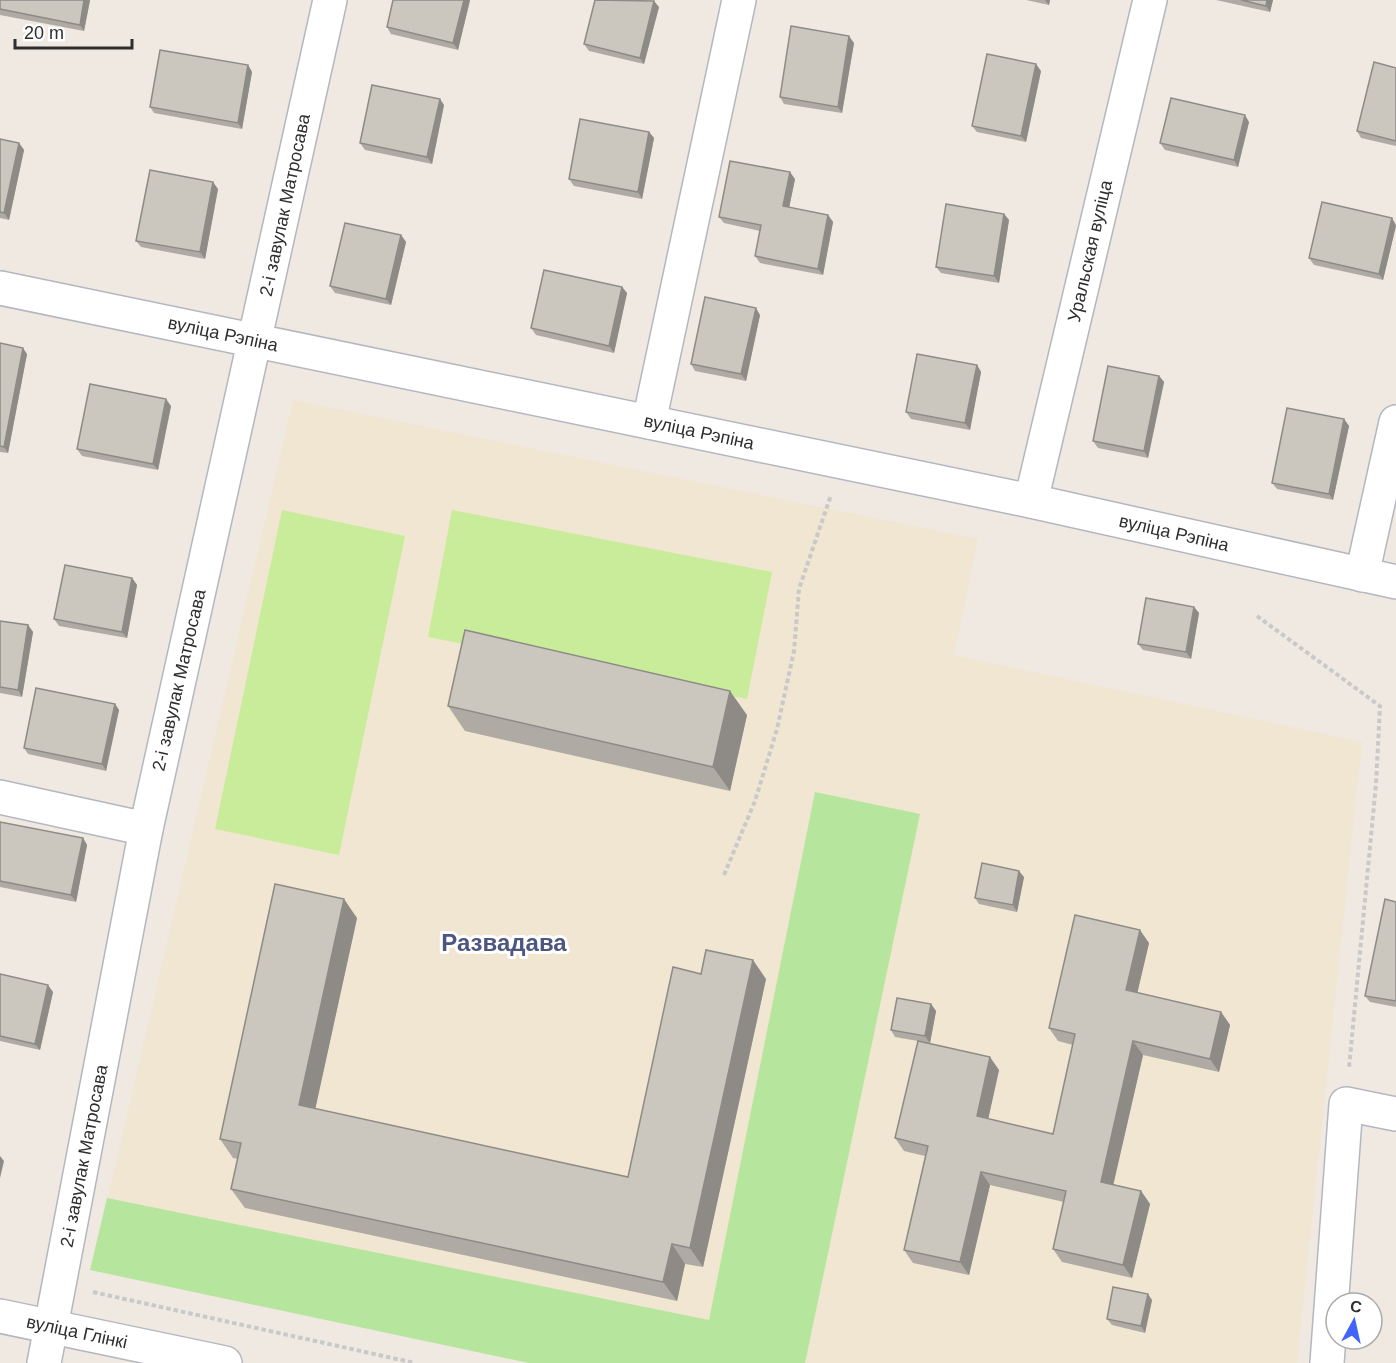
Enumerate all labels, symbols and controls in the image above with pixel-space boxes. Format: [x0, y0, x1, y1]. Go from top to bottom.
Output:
scale bar [15, 12, 132, 50]
text: 20 m [24, 23, 64, 43]
street label: 2-і завулак Матросава [256, 111, 314, 298]
street label: Уральская вуліца [1064, 177, 1116, 324]
street label: вуліца Рэпіна [166, 313, 281, 356]
street label: вуліца Рэпіна [642, 411, 757, 454]
street label: вуліца Рэпіна [1117, 511, 1232, 556]
street label: 2-і завулак Матросава [148, 586, 210, 773]
district label: Развадава [441, 929, 567, 956]
street label: 2-і завулак Матросава [56, 1062, 112, 1249]
north arrow [1324, 1291, 1384, 1351]
text: С [1349, 1297, 1363, 1316]
street label: вуліца Глінкі [25, 1312, 129, 1352]

